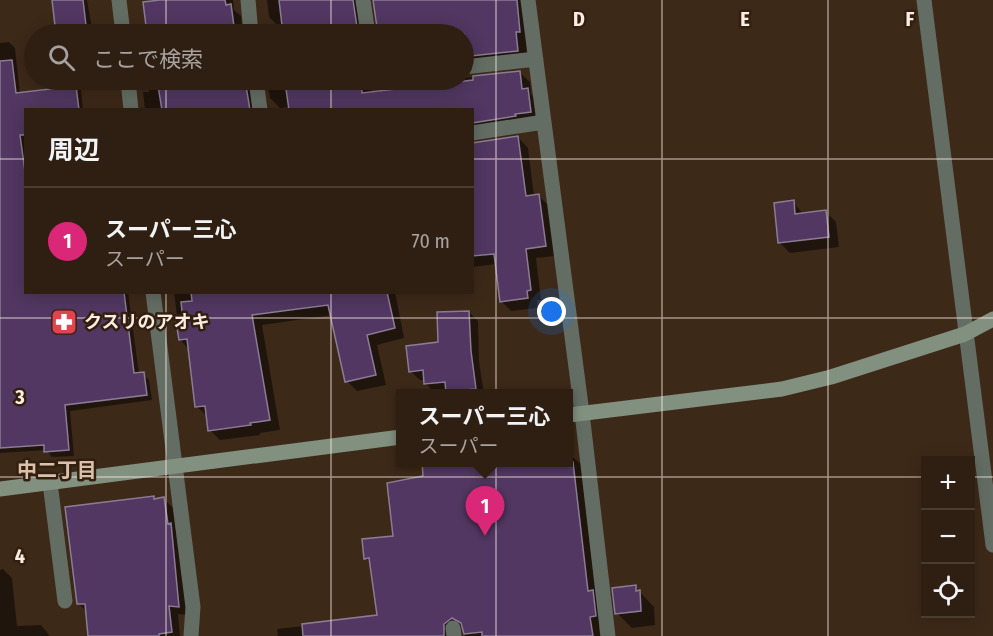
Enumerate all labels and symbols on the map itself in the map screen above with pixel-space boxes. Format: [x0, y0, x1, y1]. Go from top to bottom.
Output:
text: D [573, 7, 585, 31]
text: E [740, 7, 750, 31]
text: F [906, 7, 915, 31]
your location [537, 297, 566, 326]
pharmacy icon: クスリのアオキ [49, 307, 79, 337]
place label: クスリのアオキ [84, 311, 209, 333]
text: 3 [14, 385, 25, 409]
district label: 中二丁目 [17, 458, 97, 482]
pin: 1 [466, 486, 504, 536]
text: 4 [15, 544, 25, 568]

